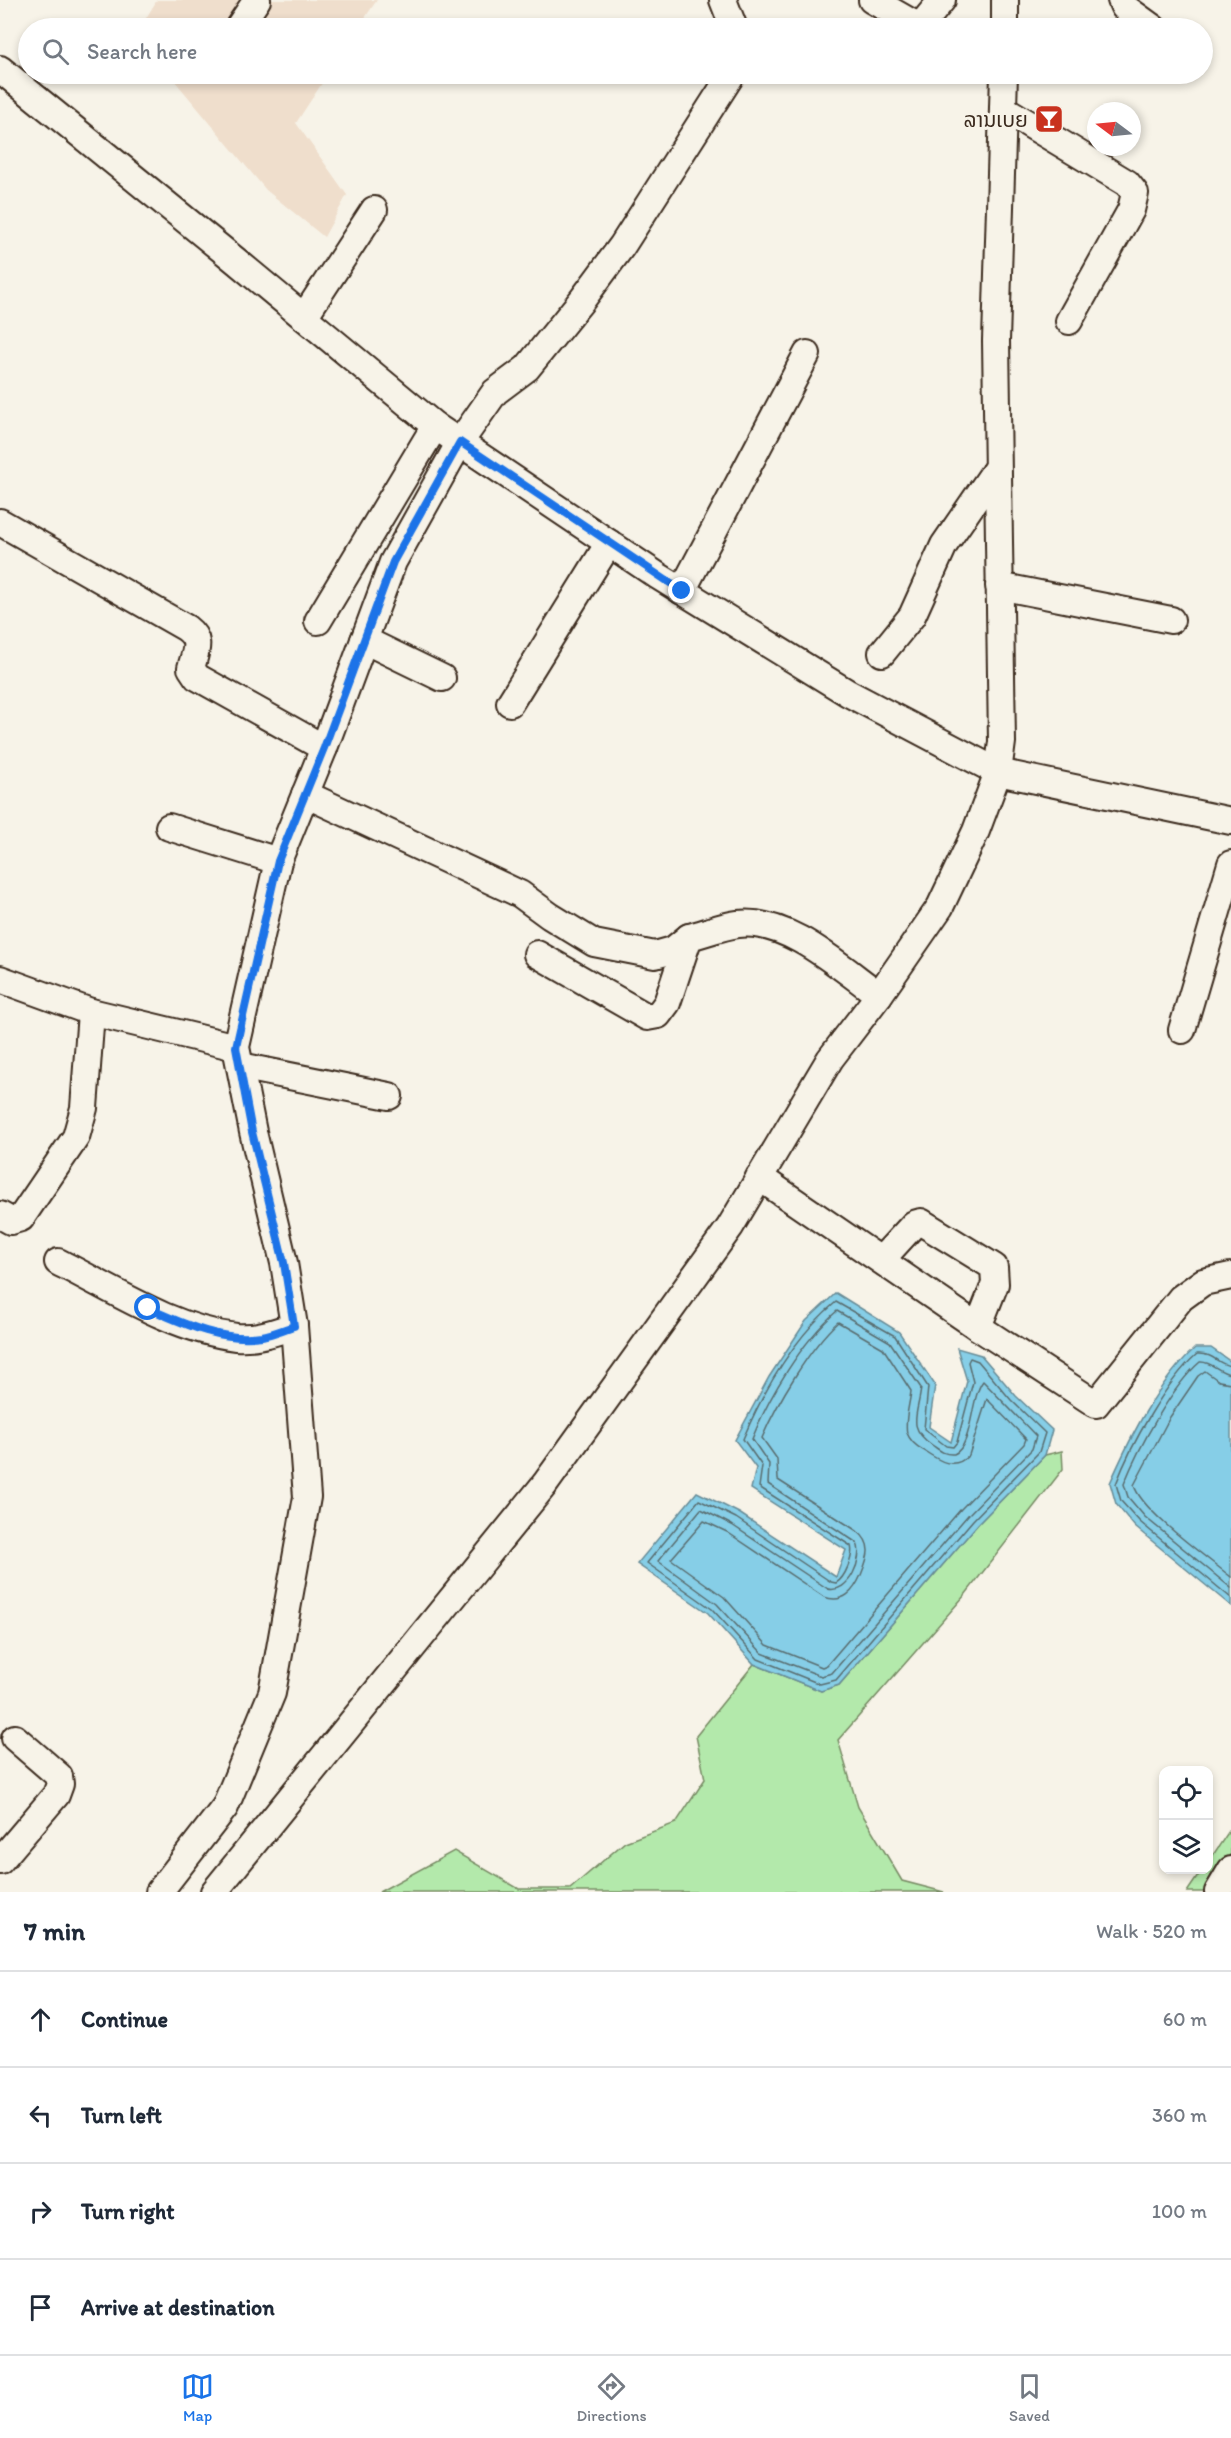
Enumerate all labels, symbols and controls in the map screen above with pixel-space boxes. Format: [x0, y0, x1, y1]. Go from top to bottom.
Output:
search box [18, 18, 1213, 84]
icon: search [39, 35, 72, 68]
text: Search here [87, 38, 197, 65]
north arrow [1087, 102, 1141, 156]
bar icon: ລານເບຍ [1033, 103, 1065, 135]
place label: ລານເບຍ [963, 107, 1028, 132]
route end [668, 577, 694, 603]
route start [134, 1294, 160, 1320]
map controls [1159, 1766, 1213, 1874]
button: locate [1159, 1766, 1213, 1820]
button: layers [1159, 1820, 1213, 1874]
text: 7 min [24, 1915, 85, 1947]
text: Walk · 520 m [1096, 1919, 1207, 1943]
icon: ahead [24, 2003, 57, 2036]
text: Continue [81, 2006, 168, 2033]
text: 60 m [1163, 2007, 1207, 2031]
icon: left [24, 2099, 57, 2132]
text: Turn left [81, 2102, 162, 2129]
text: 360 m [1152, 2103, 1207, 2127]
icon: right [24, 2195, 57, 2228]
text: Turn right [81, 2198, 175, 2225]
text: 100 m [1152, 2199, 1207, 2223]
icon: arrive [24, 2291, 57, 2324]
text: Arrive at destination [81, 2294, 275, 2321]
tab: Map [181, 2370, 214, 2425]
tab: Directions [576, 2370, 647, 2425]
tab: Saved [1009, 2370, 1050, 2425]

